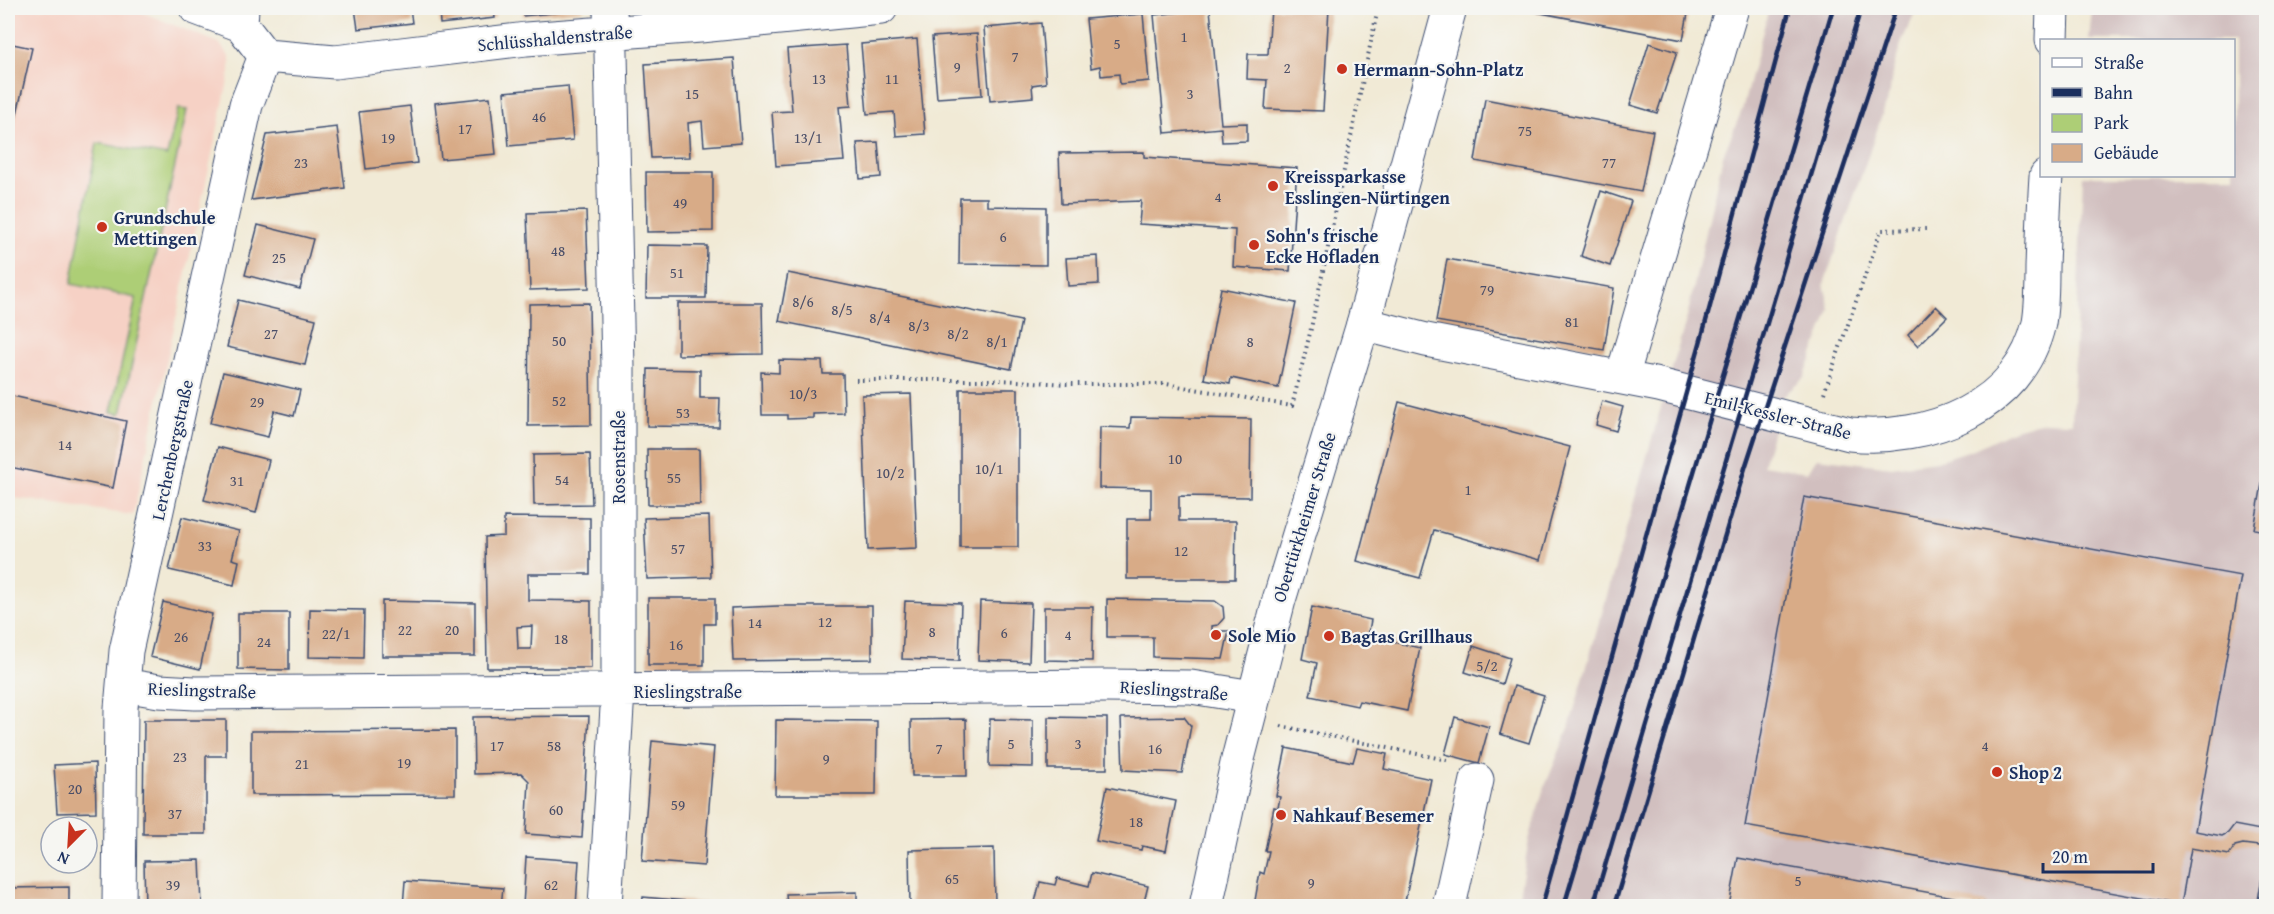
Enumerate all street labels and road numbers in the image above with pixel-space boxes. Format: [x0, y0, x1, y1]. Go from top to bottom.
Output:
street label: Schlüsshaldenstraße [476, 18, 634, 58]
street label: Lerchenbergstraße [144, 377, 200, 523]
street label: Emil-Kessler-Straße [1702, 384, 1854, 446]
street label: Rosenstraße [605, 410, 632, 504]
street label: Obertürkheimer Straße [1265, 429, 1343, 605]
street label: Rieslingstraße [1119, 673, 1229, 707]
street label: Rieslingstraße [147, 675, 257, 705]
street label: Rieslingstraße [634, 678, 742, 705]

